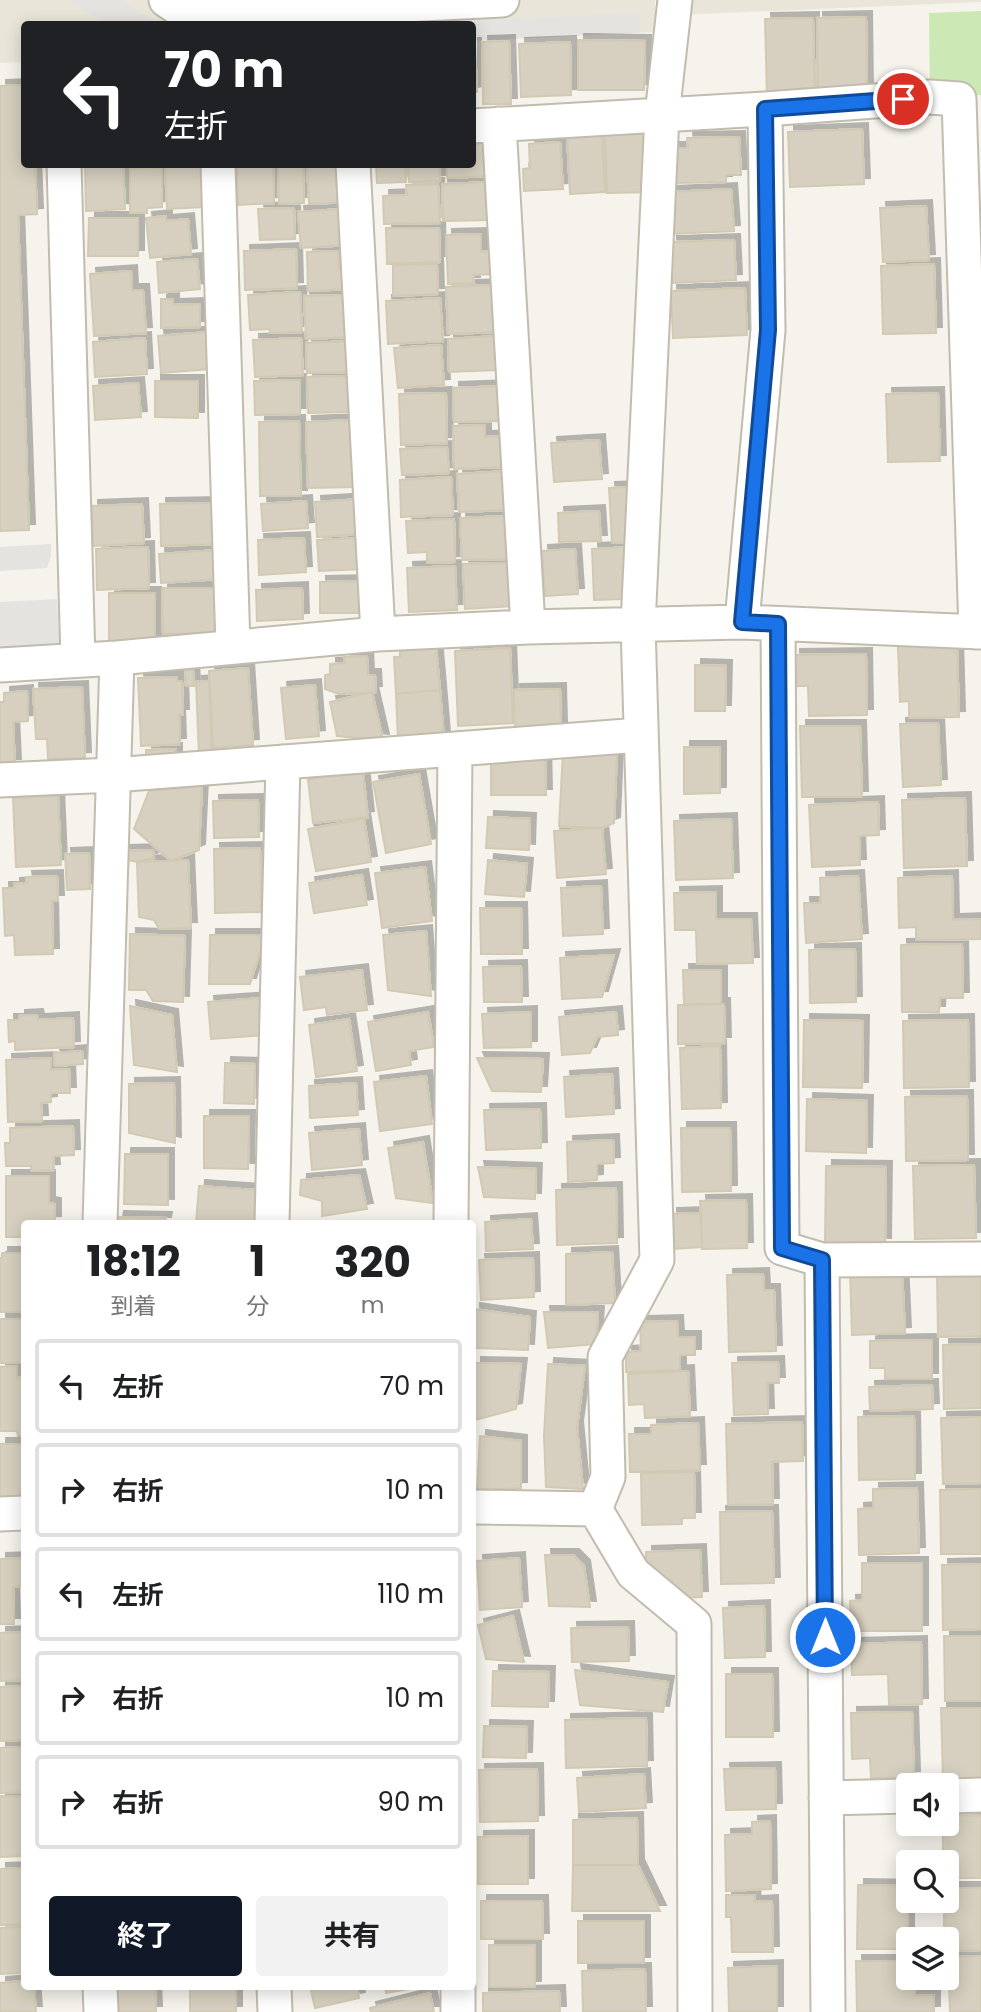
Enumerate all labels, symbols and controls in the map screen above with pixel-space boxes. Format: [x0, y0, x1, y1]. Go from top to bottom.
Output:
text: 70 m [164, 36, 284, 104]
icon: left [49, 49, 140, 140]
pin [873, 69, 933, 129]
icon: arrive [884, 80, 922, 118]
text: 左折 [164, 103, 228, 148]
text: 18:12 [86, 1232, 181, 1291]
text: 1 [250, 1232, 265, 1291]
text: 320 [334, 1233, 411, 1292]
text: m [361, 1289, 384, 1321]
text: 到着 [110, 1290, 156, 1322]
text: 分 [246, 1290, 269, 1322]
icon: left [53, 1367, 91, 1405]
text: 70 m [380, 1368, 444, 1404]
text: 左折 [112, 1369, 164, 1405]
icon: right [53, 1471, 91, 1509]
text: 10 m [386, 1472, 444, 1508]
text: 右折 [112, 1473, 164, 1509]
icon: left [53, 1575, 91, 1613]
text: 110 m [377, 1576, 444, 1612]
text: 左折 [112, 1577, 164, 1613]
position arrow [788, 1600, 862, 1674]
icon: right [53, 1679, 91, 1717]
text: 10 m [386, 1680, 444, 1716]
text: 右折 [112, 1681, 164, 1717]
map controls [896, 1773, 959, 1990]
button: sound [896, 1773, 959, 1836]
icon: right [53, 1783, 91, 1821]
text: 90 m [378, 1784, 444, 1820]
text: 右折 [112, 1785, 164, 1821]
button: search [896, 1850, 959, 1913]
button: 終了 [49, 1896, 242, 1976]
button: 共有 [256, 1896, 448, 1976]
button: layers [896, 1927, 959, 1990]

